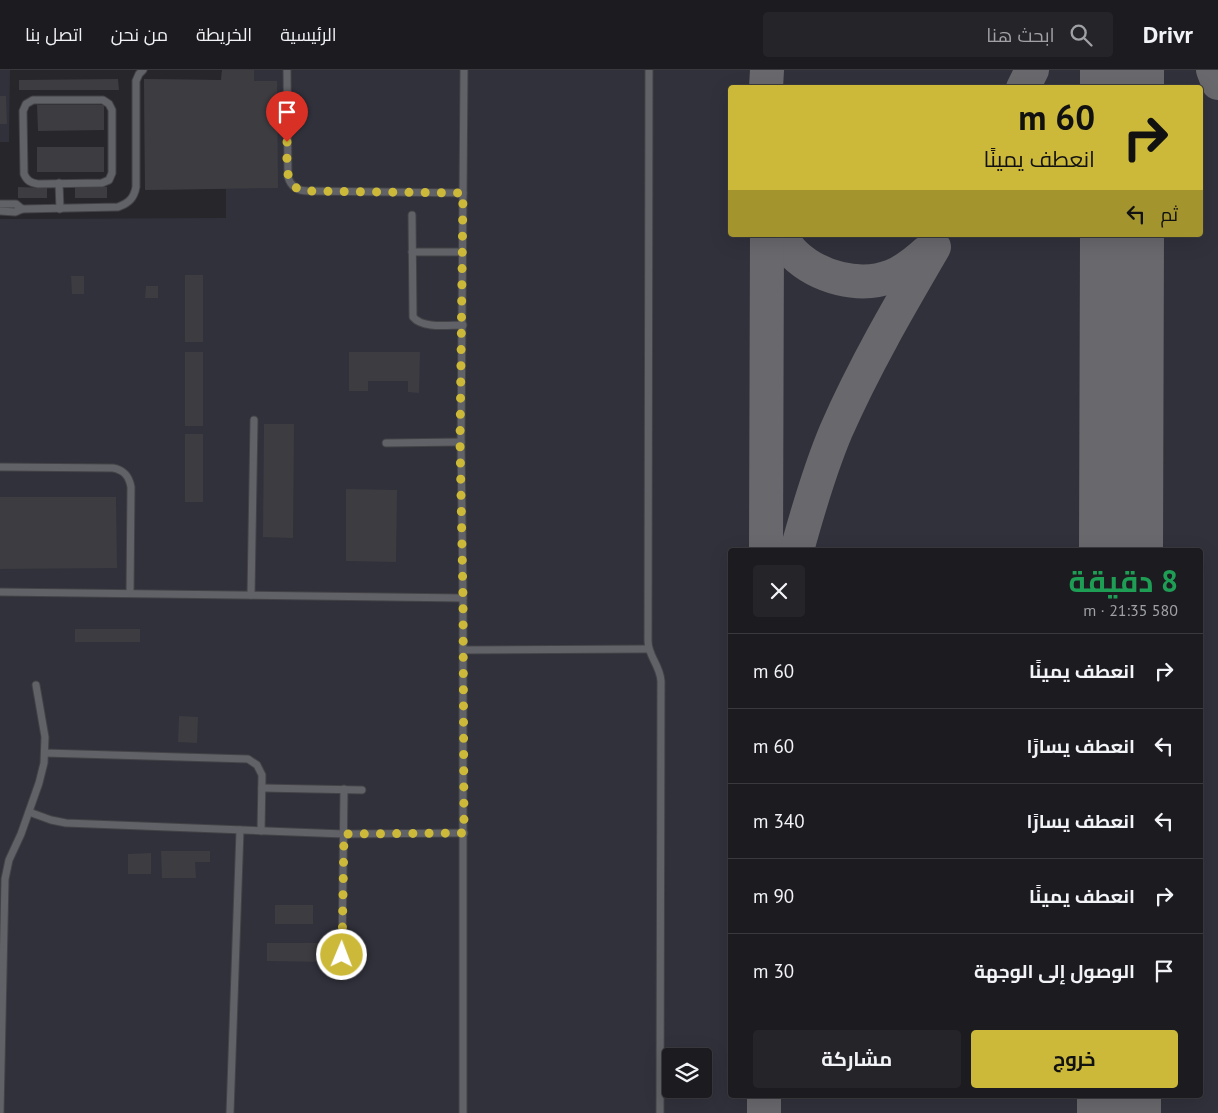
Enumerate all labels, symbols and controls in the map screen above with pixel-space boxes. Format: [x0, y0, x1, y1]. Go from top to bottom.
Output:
search box [763, 12, 1113, 57]
text: Drivr [1143, 19, 1193, 50]
icon: search [1067, 21, 1095, 49]
text: اتصل بنا [25, 23, 83, 46]
text: من نحن [111, 23, 168, 46]
text: الخريطة [196, 23, 252, 46]
text: الرئيسية [280, 23, 337, 46]
text: ابحث هنا [986, 23, 1055, 47]
pin [266, 91, 308, 142]
text: 60 m [1018, 94, 1095, 140]
icon: arrive [273, 98, 301, 126]
icon: right [1113, 105, 1178, 170]
text: انعطف يمينًا [984, 145, 1095, 173]
icon: left [1122, 200, 1150, 228]
text: ثم [1160, 202, 1178, 226]
text: 8 دقيقة [1069, 561, 1178, 600]
button: close [753, 565, 805, 617]
text: 580 m · 21:35 [1083, 600, 1178, 620]
icon: right [1150, 657, 1178, 685]
text: 60 m [753, 659, 794, 683]
text: انعطف يمينًا [1029, 659, 1135, 683]
icon: left [1150, 732, 1178, 760]
text: 60 m [753, 734, 794, 758]
text: انعطف يسارًا [1027, 734, 1135, 758]
icon: left [1150, 807, 1178, 835]
text: 340 m [753, 809, 805, 833]
text: انعطف يسارًا [1027, 809, 1135, 833]
icon: right [1150, 882, 1178, 910]
text: 90 m [753, 884, 794, 908]
text: انعطف يمينًا [1029, 884, 1135, 908]
position arrow [315, 928, 367, 980]
icon: arrive [1150, 957, 1178, 985]
text: 30 m [753, 959, 794, 983]
text: الوصول إلى الوجهة [974, 959, 1135, 983]
button: مشاركة [753, 1030, 961, 1088]
button: خروج [971, 1030, 1178, 1088]
map controls [662, 1048, 712, 1098]
button: layers [662, 1048, 712, 1098]

